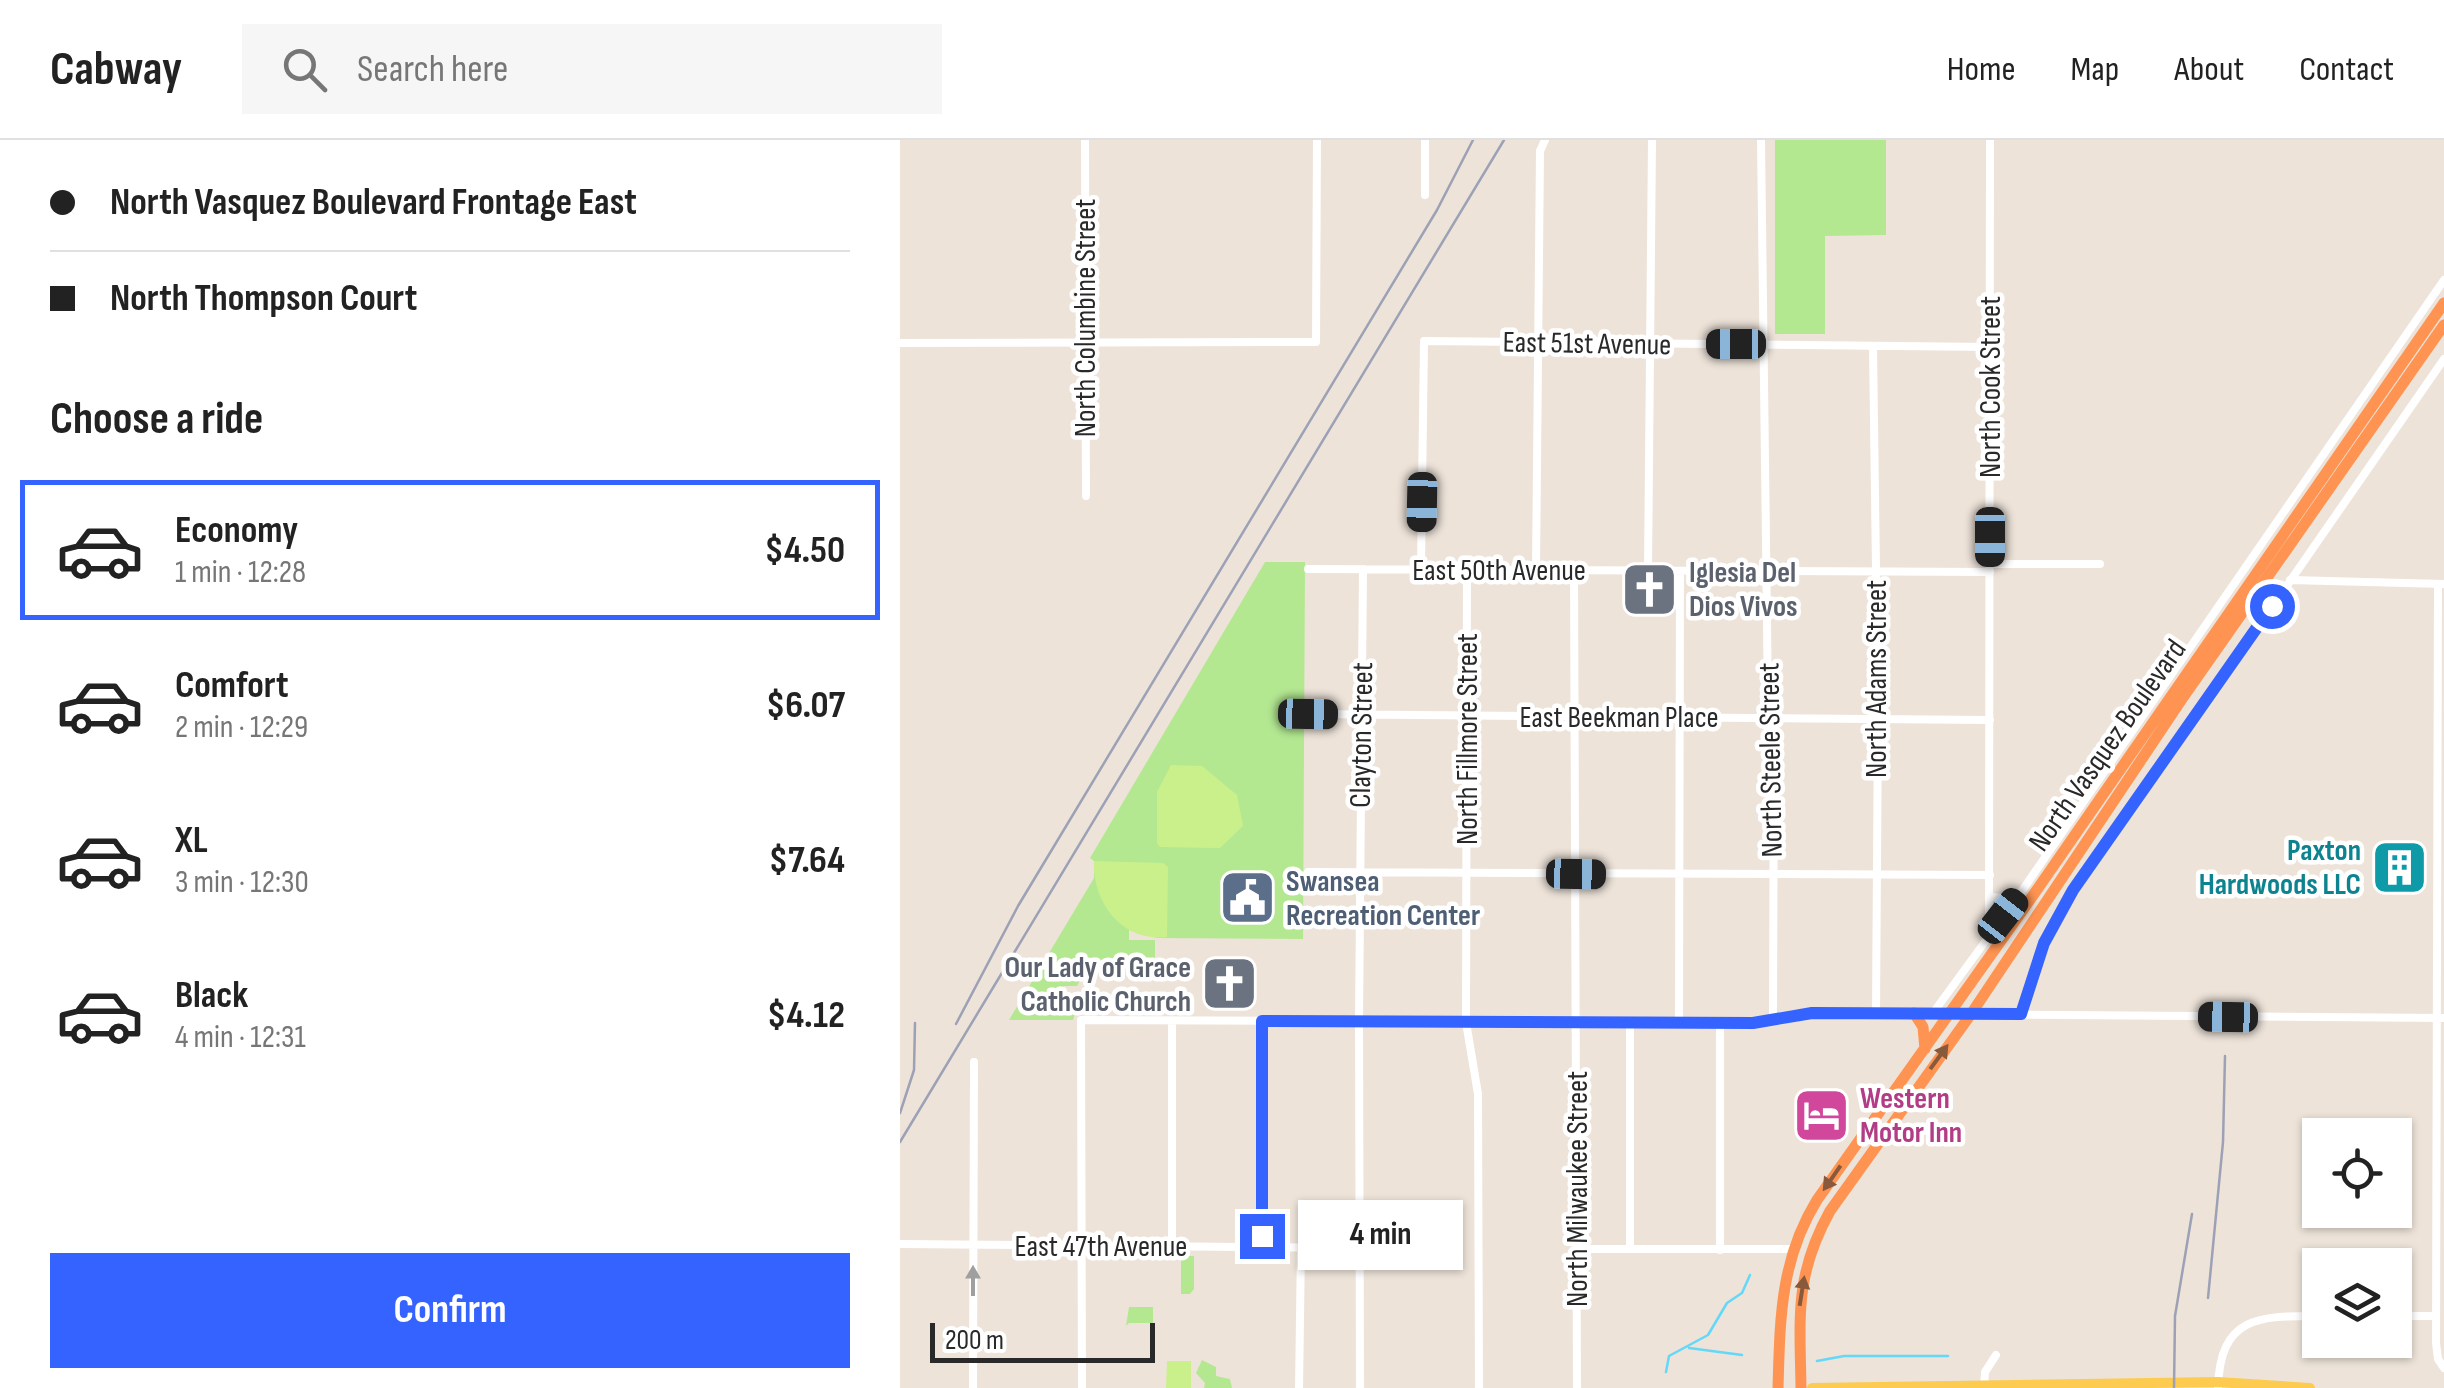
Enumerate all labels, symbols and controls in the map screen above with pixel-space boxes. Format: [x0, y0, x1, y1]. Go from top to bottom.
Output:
search box [242, 24, 942, 114]
text: Cabway [50, 41, 182, 98]
icon: search [277, 42, 332, 97]
text: Search here [357, 47, 508, 92]
text: Home [1947, 48, 2016, 91]
text: Map [2071, 48, 2119, 91]
text: About [2174, 48, 2244, 91]
text: Contact [2299, 48, 2394, 91]
text: North Vasquez Boulevard Frontage East [110, 180, 637, 225]
street label: North Columbine Street [1068, 199, 1104, 437]
text: North Thompson Court [110, 276, 417, 321]
street label: North Cook Street [1973, 296, 2009, 478]
street label: East 51st Avenue [1502, 325, 1672, 363]
car [1706, 329, 1766, 359]
text: Choose a ride [50, 392, 263, 447]
car [1406, 472, 1438, 532]
icon: car [55, 505, 145, 595]
car [1975, 507, 2005, 567]
text: Economy [175, 508, 298, 553]
text: $4.50 [764, 528, 845, 573]
text: 1 min · 12:28 [175, 553, 306, 592]
street label: East 50th Avenue [1412, 553, 1586, 589]
place label: Iglesia Del Dios Vivos [1689, 555, 1798, 625]
church icon: Iglesia Del Dios Vivos [1620, 559, 1680, 619]
street label: North Adams Street [1859, 580, 1895, 778]
route start [2250, 584, 2295, 629]
street label: North Fillmore Street [1450, 633, 1486, 845]
street label: North Vasquez Boulevard [2021, 633, 2194, 858]
icon: car [55, 660, 145, 750]
street label: Clayton Street [1343, 662, 1381, 808]
street label: North Steele Street [1751, 662, 1791, 858]
text: Comfort [175, 663, 289, 708]
text: $6.07 [766, 683, 845, 728]
car [1278, 698, 1338, 730]
street label: East Beekman Place [1519, 700, 1719, 736]
text: 2 min · 12:29 [175, 708, 308, 747]
icon: car [55, 815, 145, 905]
text: XL [175, 818, 208, 863]
place label: Paxton Hardwoods LLC [2199, 833, 2361, 903]
building icon: Paxton Hardwoods LLC [2370, 837, 2430, 897]
text: $7.64 [769, 838, 845, 883]
car [1546, 858, 1606, 890]
text: 3 min · 12:30 [175, 863, 309, 902]
place label: Swansea Recreation Center [1286, 864, 1480, 934]
public building icon: Swansea Recreation Center [1217, 868, 1277, 928]
car [1973, 883, 2033, 949]
place label: Our Lady of Grace Catholic Church [1004, 950, 1191, 1020]
church icon: Our Lady of Grace Catholic Church [1200, 954, 1260, 1014]
icon: car [55, 970, 145, 1060]
text: Black [175, 973, 248, 1018]
text: $4.12 [767, 993, 845, 1038]
car [2198, 1001, 2258, 1033]
text: 4 min · 12:31 [175, 1018, 306, 1057]
one-way arrow [1929, 1044, 1949, 1070]
street label: North Milwaukee Street [1560, 1071, 1596, 1307]
place label: Western Motor Inn [1860, 1081, 1962, 1151]
hotel icon: Western Motor Inn [1791, 1085, 1851, 1145]
map controls [2302, 1118, 2412, 1358]
button: locate [2302, 1118, 2412, 1228]
one-way arrow [1823, 1165, 1842, 1192]
callout: 4 min [1297, 1201, 1462, 1271]
route end [1240, 1214, 1285, 1259]
text: 4 min [1350, 1215, 1411, 1254]
street label: East 47th Avenue [1015, 1229, 1187, 1265]
button: layers [2302, 1248, 2412, 1358]
button: Confirm [50, 1253, 850, 1368]
one-way arrow [965, 1265, 981, 1297]
one-way arrow [1794, 1275, 1810, 1306]
scale bar [930, 1318, 1155, 1362]
text: 200 m [945, 1324, 1004, 1357]

